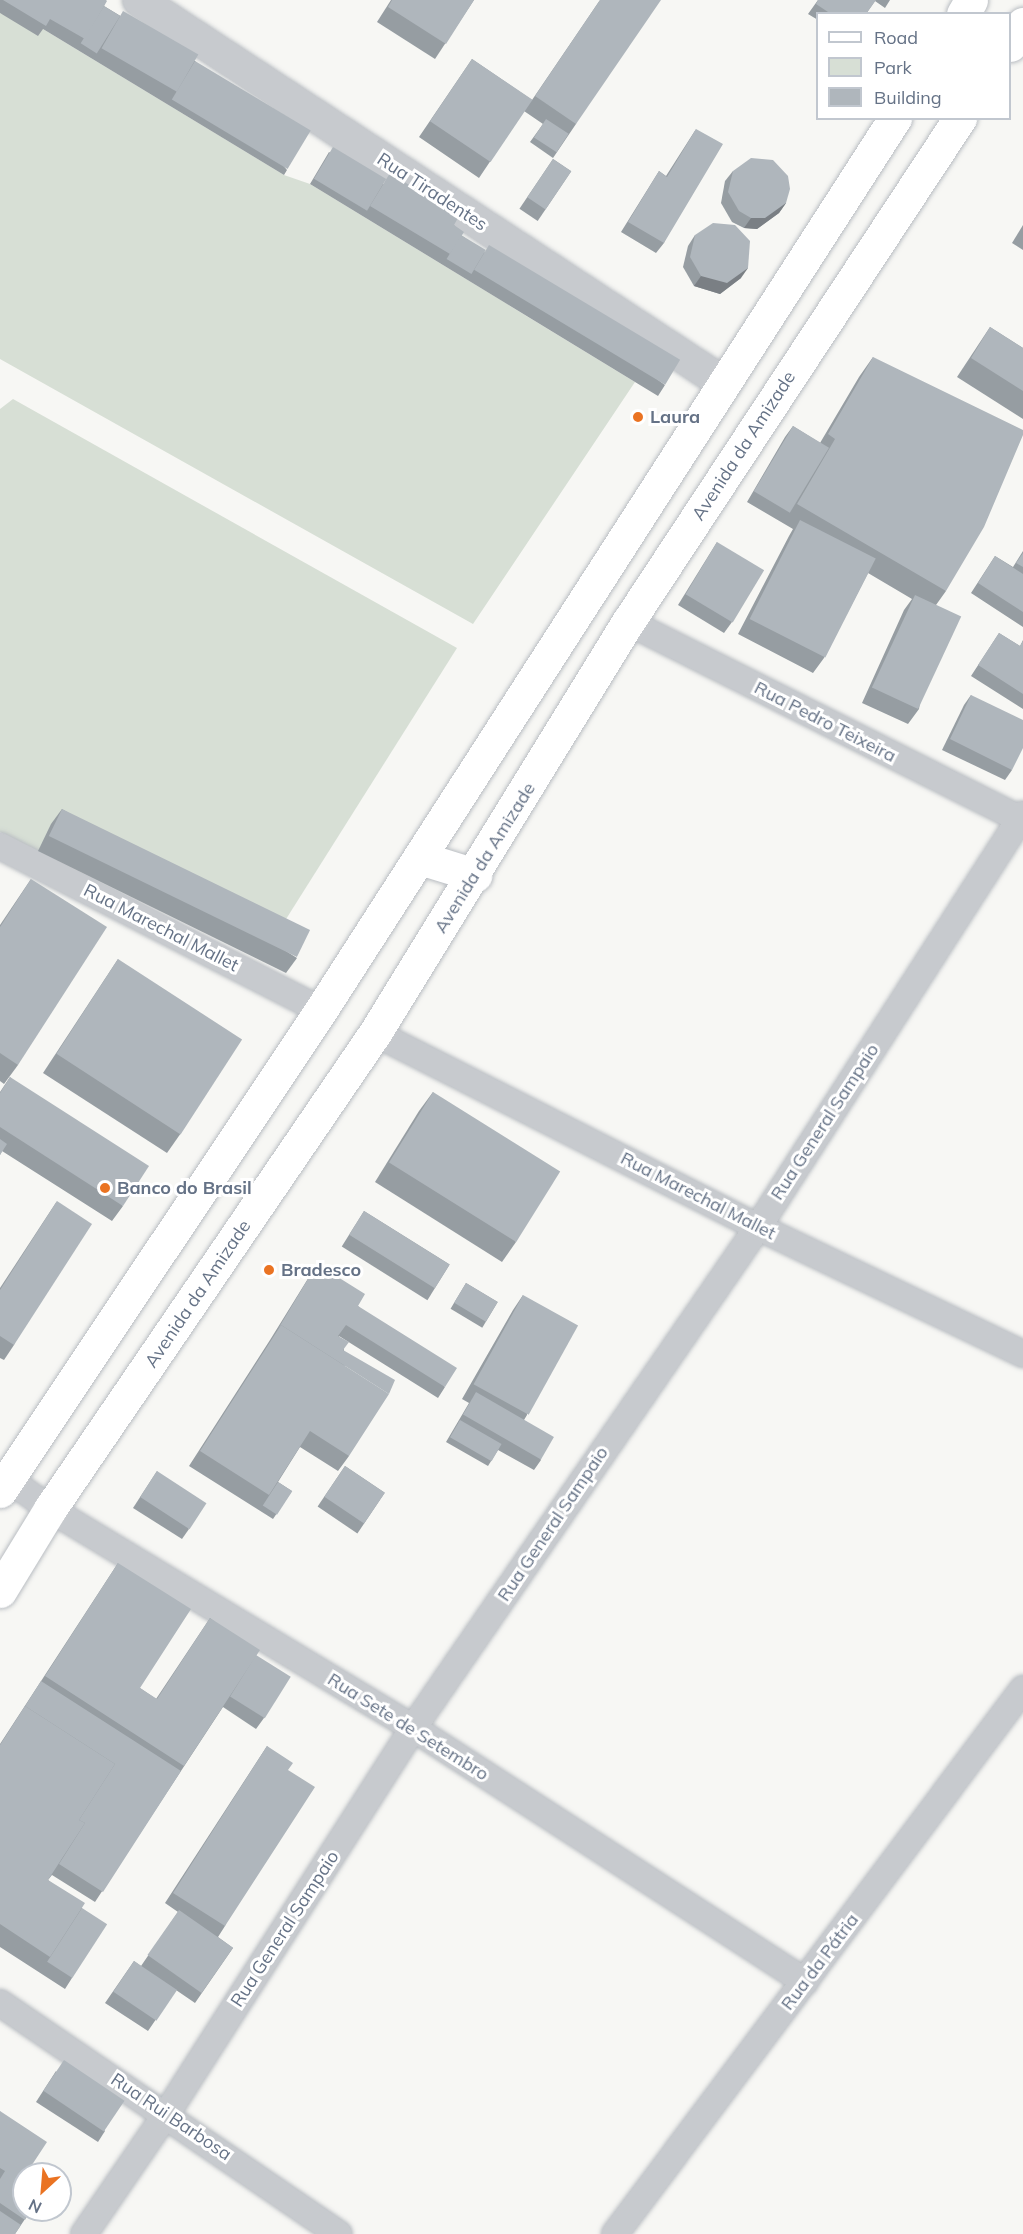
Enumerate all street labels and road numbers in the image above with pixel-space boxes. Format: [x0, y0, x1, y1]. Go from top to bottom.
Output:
street label: Rua Tiradentes [373, 148, 491, 236]
street label: Avenida da Amizade [688, 367, 800, 525]
street label: Rua Pedro Teixeira [751, 677, 899, 767]
street label: Avenida da Amizade [430, 779, 540, 937]
street label: Rua Marechal Mallet [80, 880, 242, 976]
street label: Rua General Sampaio [766, 1040, 884, 1204]
street label: Rua Marechal Mallet [617, 1148, 779, 1244]
street label: Avenida da Amizade [141, 1216, 255, 1372]
street label: Rua General Sampaio [493, 1443, 613, 1605]
street label: Rua Sete de Setembro [324, 1669, 492, 1785]
street label: Rua General Sampaio [226, 1847, 344, 2011]
street label: Rua da Pátria [777, 1910, 863, 2014]
street label: Rua Rui Barbosa [107, 2069, 235, 2165]

